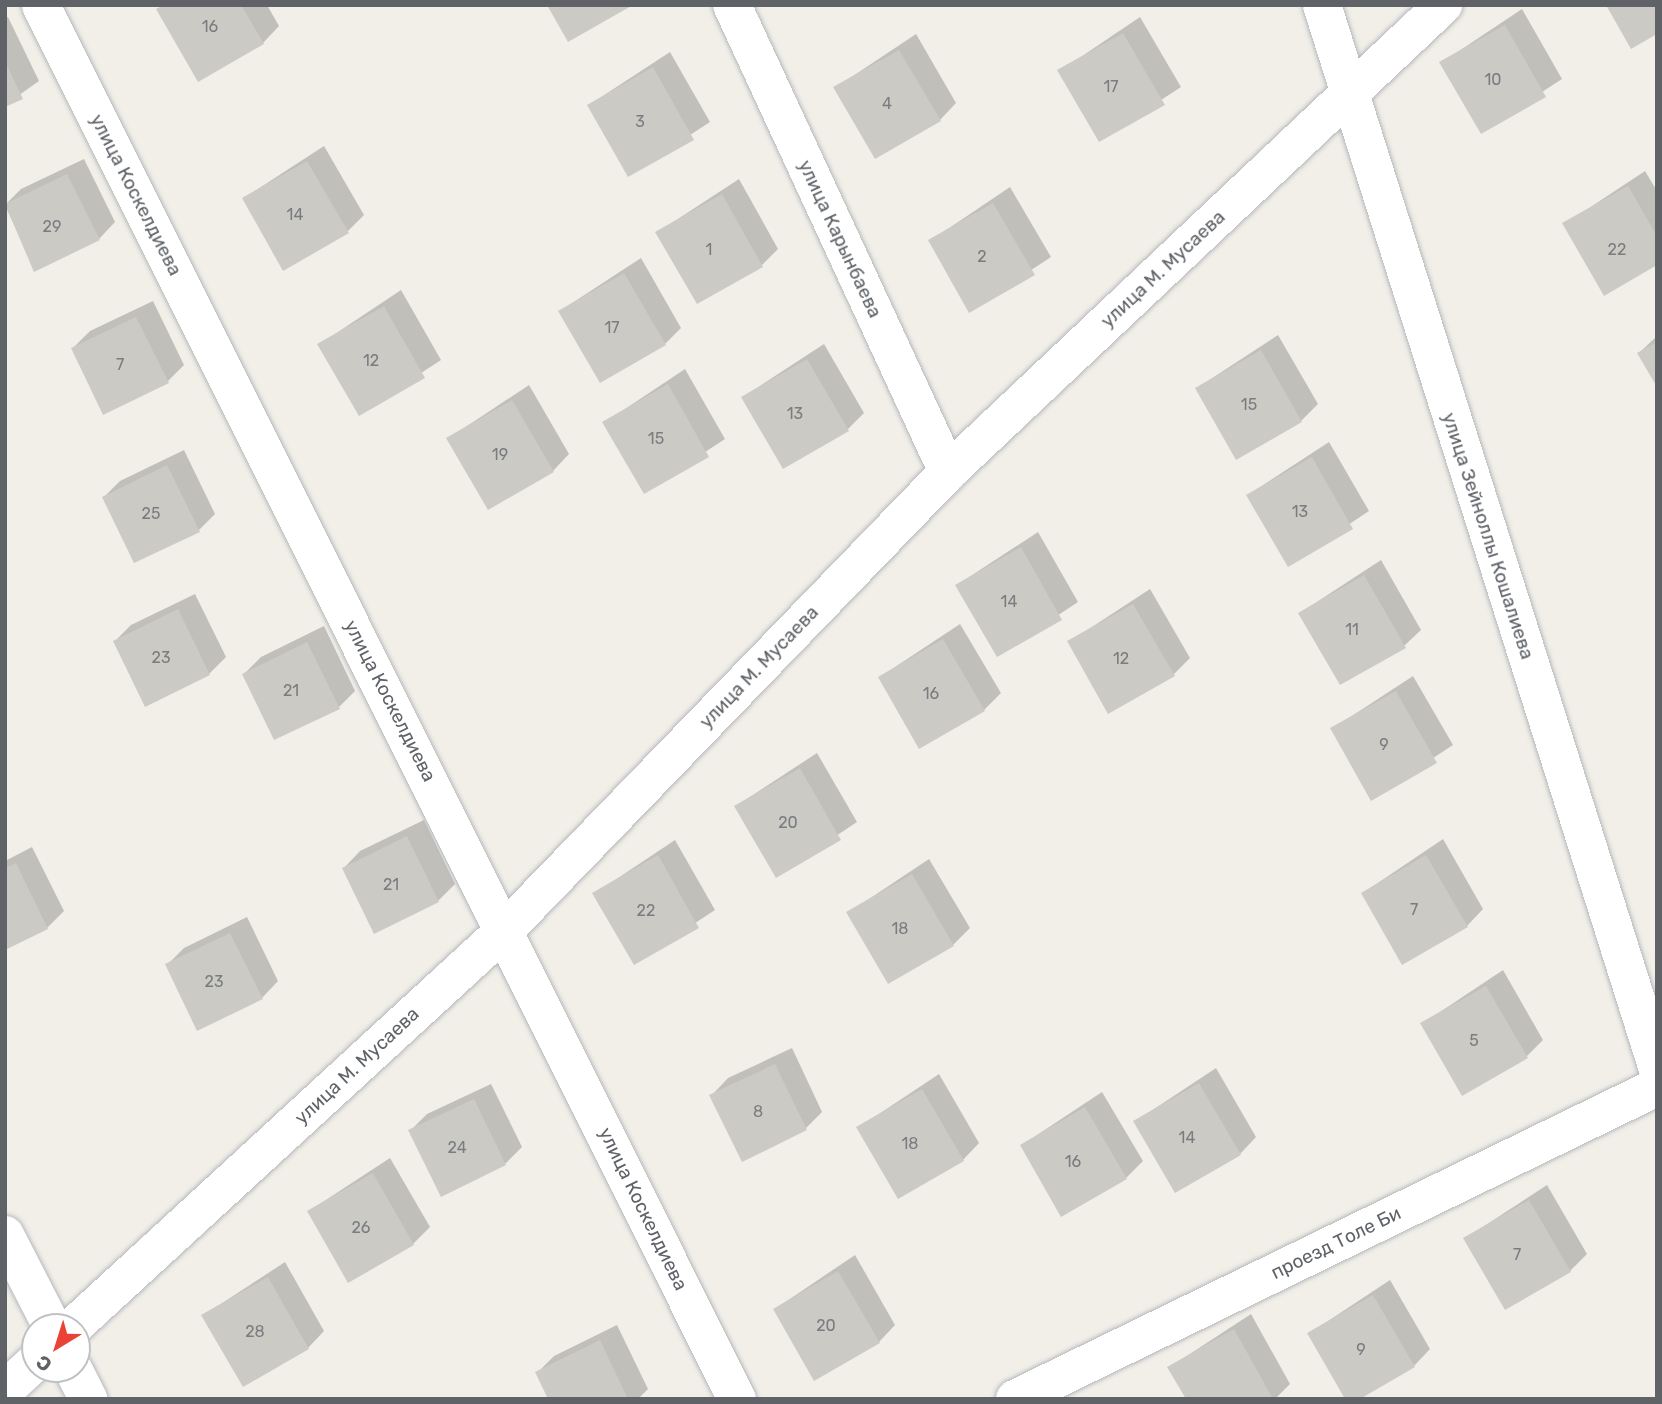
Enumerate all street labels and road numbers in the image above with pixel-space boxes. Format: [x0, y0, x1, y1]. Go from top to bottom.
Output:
street label: улица Коскелдиева [85, 110, 187, 280]
street label: улица Карынбаева [793, 156, 887, 322]
street label: улица М. Мусаева [1096, 206, 1230, 332]
street label: улица Зейноллы Кошалиева [1437, 410, 1539, 662]
street label: улица М. Мусаева [695, 601, 823, 733]
street label: улица Коскелдиева [339, 616, 441, 786]
street label: улица М. Мусаева [290, 1003, 424, 1129]
street label: улица Коскелдиева [594, 1124, 692, 1294]
street label: проезд Толе Би [1267, 1202, 1405, 1284]

